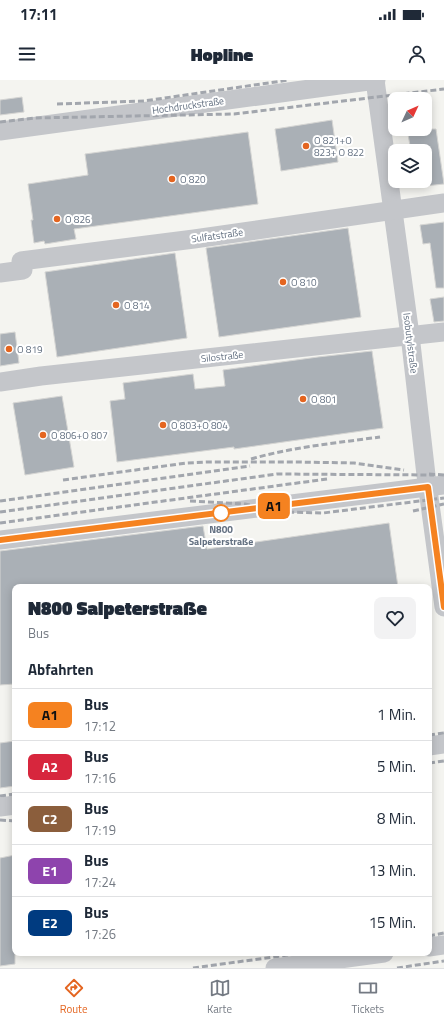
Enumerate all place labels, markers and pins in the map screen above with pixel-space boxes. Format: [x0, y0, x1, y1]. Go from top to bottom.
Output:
place label: O 821+O 823+ O 822 [314, 133, 364, 160]
marker: O 821+O 823+ O 822 [301, 141, 311, 151]
place label: O 820 [180, 172, 206, 187]
marker: O 820 [167, 174, 177, 184]
place label: O 826 [65, 212, 91, 227]
marker: O 826 [52, 214, 62, 224]
place label: O 810 [291, 275, 317, 290]
marker: O 810 [278, 277, 288, 287]
place label: O 814 [124, 298, 150, 313]
marker: O 814 [111, 300, 121, 310]
place label: O 819 [17, 342, 43, 357]
marker: O 819 [4, 344, 14, 354]
place label: O 801 [311, 392, 337, 407]
marker: O 801 [298, 394, 308, 404]
place label: O 803+O 804 [171, 418, 228, 433]
marker: O 803+O 804 [158, 420, 168, 430]
place label: O 806+O 807 [51, 428, 108, 443]
marker: O 806+O 807 [38, 430, 48, 440]
marker: N800 Salpeterstraße [212, 504, 230, 522]
place label: N800 Salpeterstraße [189, 522, 253, 549]

